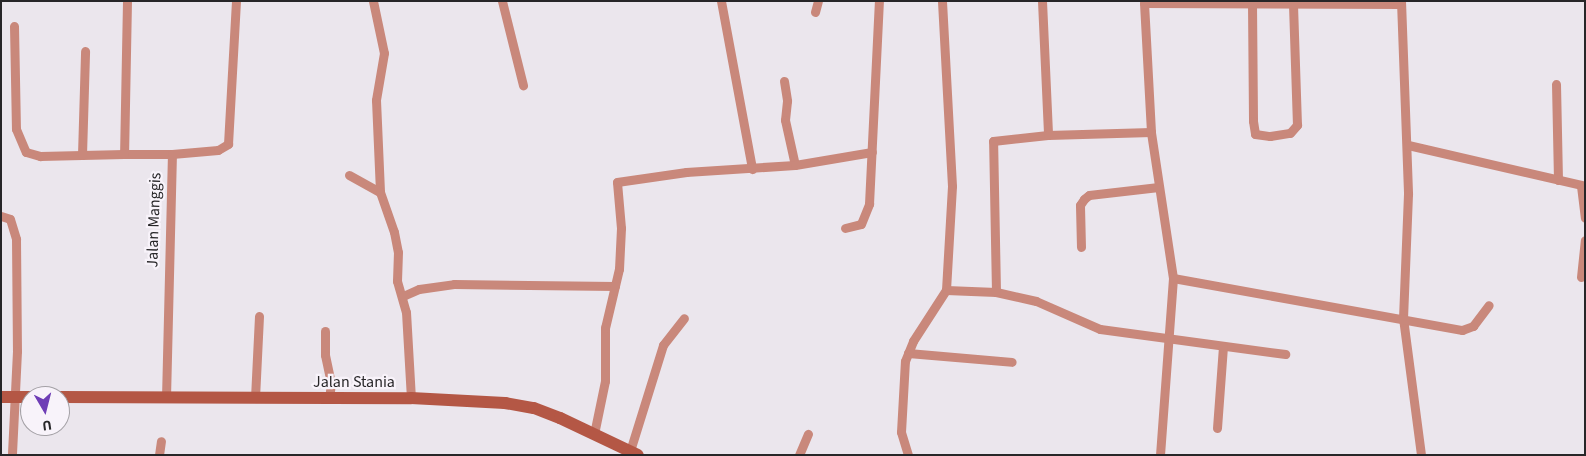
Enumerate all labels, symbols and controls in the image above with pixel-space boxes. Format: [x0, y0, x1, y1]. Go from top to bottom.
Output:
street label: Jalan Manggis [143, 172, 165, 268]
street label: Jalan Stania [313, 372, 395, 392]
north arrow [20, 386, 70, 436]
text: U [41, 414, 53, 435]

